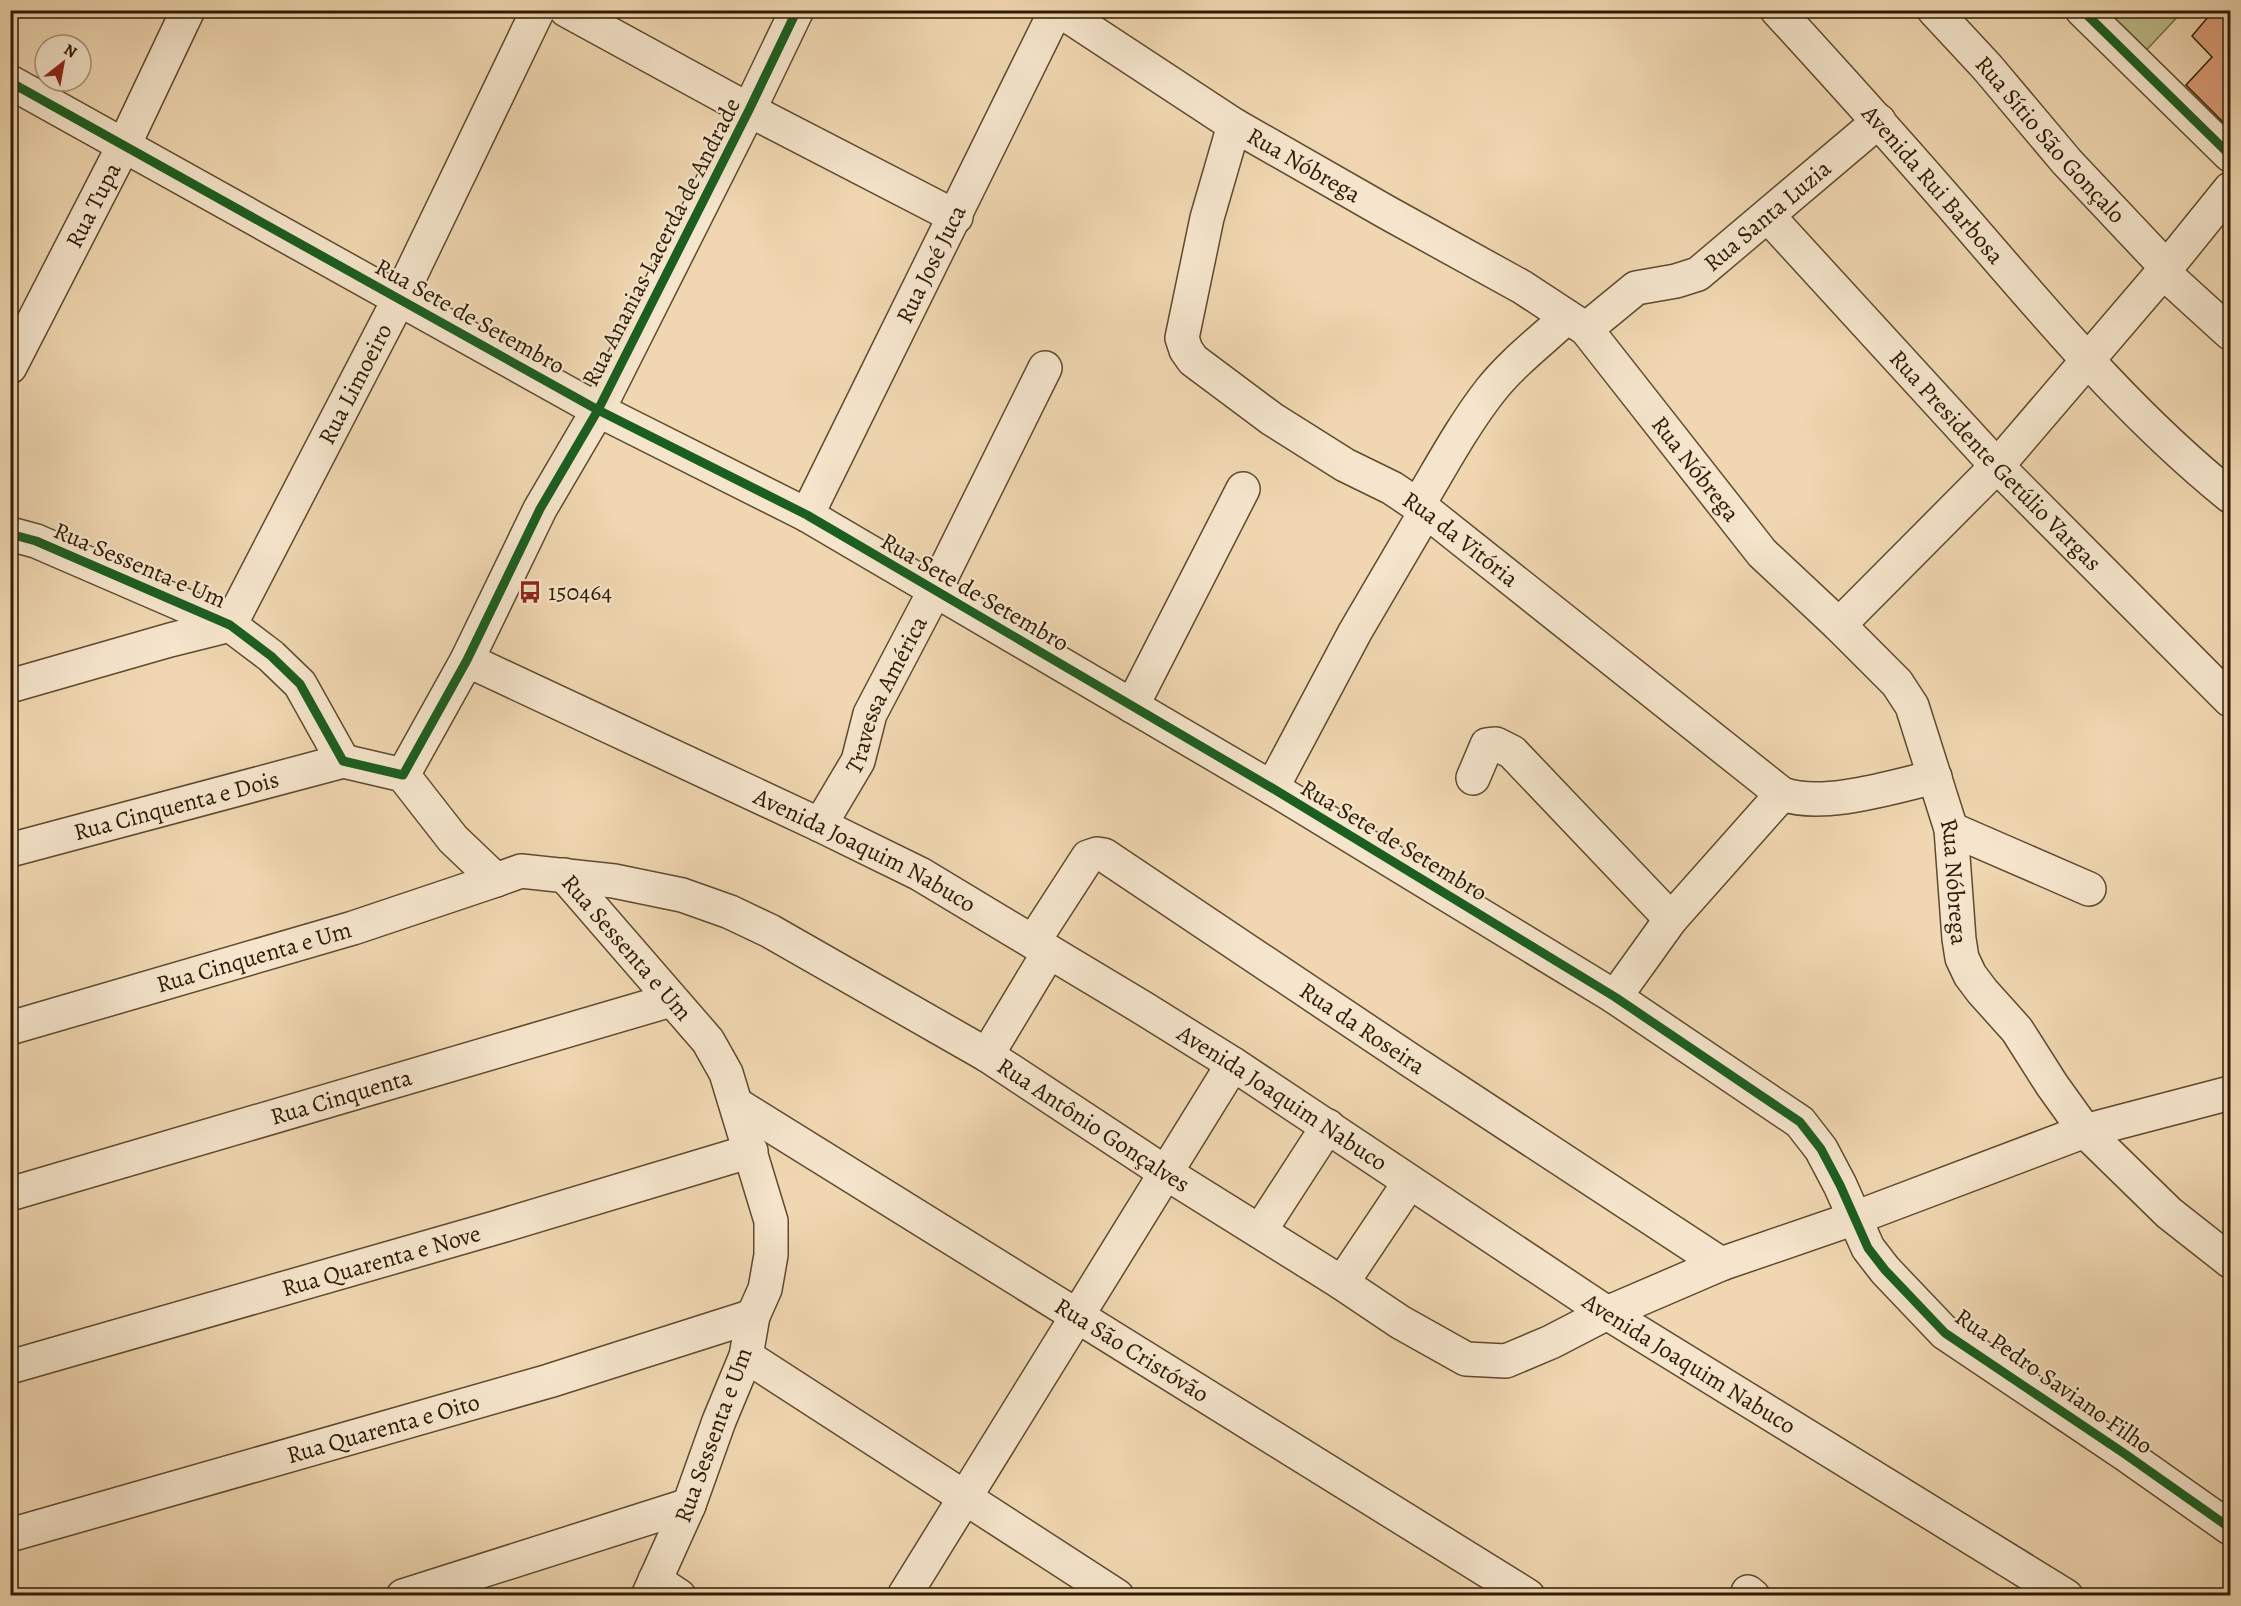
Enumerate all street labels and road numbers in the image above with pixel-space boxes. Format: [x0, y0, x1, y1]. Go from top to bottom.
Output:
street label: Rua Sítio São Gonçalo [1968, 48, 2133, 230]
street label: Rua Ananias Lacerda de Andrade [574, 92, 748, 392]
street label: Avenida Rui Barbosa [1854, 97, 2012, 272]
street label: Rua Nóbrega [1241, 120, 1367, 211]
street label: Rua Santa Luzia [1697, 152, 1838, 279]
street label: Rua Tupa [58, 156, 129, 253]
street label: Rua José Juca [888, 199, 974, 328]
street label: Rua Sete de Setembro [369, 251, 571, 382]
street label: Rua Limoeiro [310, 318, 400, 450]
street label: Rua Presidente Getúlio Vargas [1882, 343, 2109, 578]
street label: Rua Nóbrega [1644, 409, 1748, 529]
street label: Rua da Vitória [1396, 484, 1526, 595]
street label: Rua Sessenta e Um [49, 514, 231, 616]
street label: Rua Sete de Setembro [875, 525, 1075, 659]
street label: Travessa América [838, 609, 935, 780]
street label: Rua Cinquenta e Dois [70, 763, 282, 848]
street label: Rua Sete de Setembro [1295, 772, 1493, 908]
street label: Avenida Joaquim Nabuco [748, 780, 982, 920]
street label: Rua Nóbrega [1933, 814, 1976, 948]
street label: Rua Sessenta e Um [554, 867, 699, 1028]
street label: Rua Cinquenta e Um [152, 913, 355, 1001]
street label: Rua da Roseira [1293, 975, 1432, 1082]
street label: Avenida Joaquim Nabuco [1170, 1017, 1394, 1178]
street label: Rua Antônio Gonçalves [991, 1050, 1196, 1200]
street label: Rua Cinquenta [267, 1061, 416, 1133]
street label: Rua Quarenta e Nove [278, 1217, 484, 1304]
street label: Avenida Joaquim Nabuco [1576, 1285, 1802, 1442]
street label: Rua São Cristóvão [1049, 1290, 1215, 1410]
street label: Rua Pedro Saviano Filho [1949, 1301, 2159, 1462]
street label: Rua Sessenta e Um [666, 1343, 760, 1527]
street label: Rua Quarenta e Oito [283, 1386, 483, 1471]

